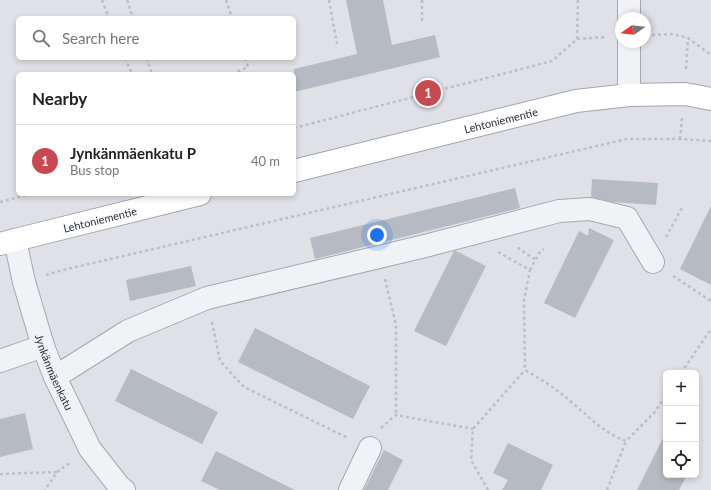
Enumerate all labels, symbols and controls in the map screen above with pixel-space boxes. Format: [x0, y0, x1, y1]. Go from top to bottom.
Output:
north arrow [615, 12, 651, 48]
search box [16, 16, 296, 60]
icon: search [30, 27, 52, 49]
text: Search here [62, 29, 139, 47]
pin: 1 [415, 78, 441, 108]
text: Nearby [32, 88, 87, 109]
street label: Lehtoniementie [463, 104, 539, 135]
text: Jynkänmäenkatu P [70, 144, 196, 162]
text: 1 [41, 153, 49, 169]
text: 40 m [251, 153, 280, 169]
text: Bus stop [70, 162, 119, 178]
street label: Lehtoniementie [62, 203, 138, 234]
your location [367, 225, 387, 245]
street label: Jynkänmäenkatu [33, 332, 76, 412]
map controls [663, 370, 699, 478]
button: + [663, 370, 699, 406]
button: − [663, 406, 699, 442]
button: locate [663, 442, 699, 478]

